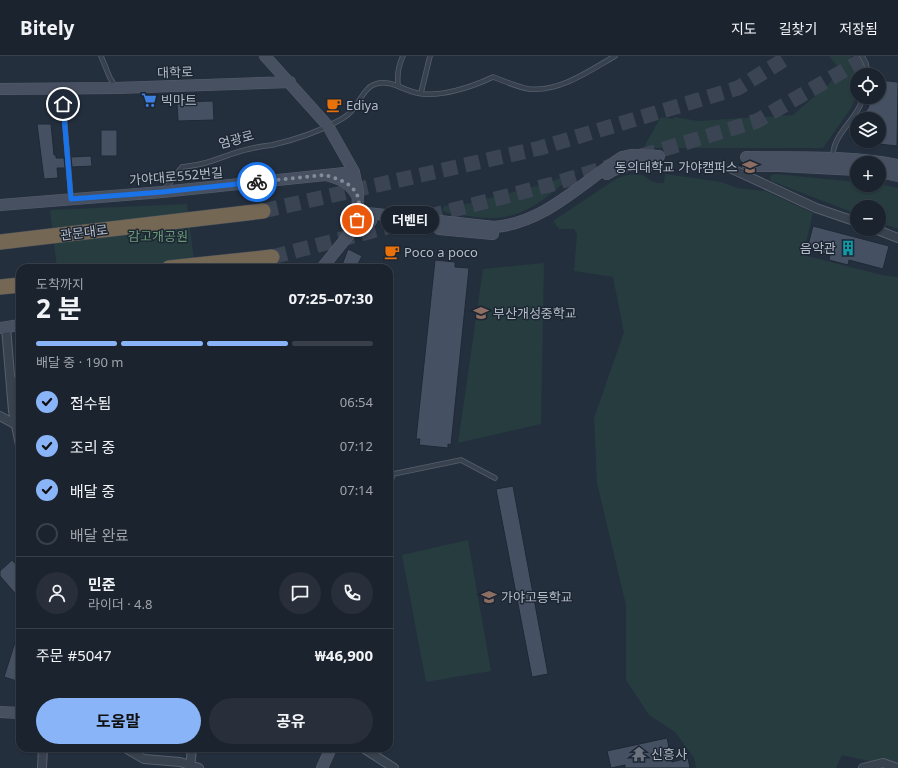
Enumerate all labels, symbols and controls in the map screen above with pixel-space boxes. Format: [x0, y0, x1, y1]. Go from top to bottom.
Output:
text: Bitely [20, 15, 74, 41]
text: 지도 [731, 19, 757, 38]
text: 길찾기 [779, 19, 817, 38]
text: 저장됨 [839, 19, 878, 38]
street label: 대학로 [157, 62, 193, 82]
map controls [850, 68, 886, 236]
button: locate [850, 68, 886, 104]
pin [46, 87, 80, 121]
supermarket icon: 빅마트 [140, 91, 158, 109]
place label: 빅마트 [161, 91, 197, 109]
icon: home [52, 93, 74, 115]
cafe icon: Ediya [325, 96, 343, 114]
place label: Ediya [346, 96, 379, 114]
button: layers [850, 112, 886, 148]
street label: 엄광로 [216, 126, 256, 152]
button: + [850, 156, 886, 192]
place label: 동의대학교 가야캠퍼스 [615, 158, 738, 176]
school or university icon: 동의대학교 가야캠퍼스 [741, 158, 759, 176]
courier [237, 162, 277, 202]
street label: 가야대로552번길 [128, 163, 224, 189]
icon: bike [246, 171, 268, 193]
button: − [850, 200, 886, 236]
pin [340, 203, 374, 237]
callout: 더벤티 [381, 206, 439, 234]
icon: bag [346, 209, 368, 231]
text: 더벤티 [392, 211, 428, 229]
street label: 관문대로 [59, 220, 109, 244]
park label: 감고개공원 [128, 227, 188, 245]
place label: 음악관 [800, 239, 836, 257]
building icon: 음악관 [839, 239, 857, 257]
cafe icon: Poco a poco [383, 243, 401, 261]
place label: Poco a poco [404, 243, 478, 261]
text: 도착까지 [36, 275, 84, 293]
text: 07:25–07:30 [288, 288, 373, 308]
text: 2 분 [36, 290, 82, 326]
school or university icon: 부산개성중학교 [472, 304, 490, 322]
place label: 부산개성중학교 [493, 304, 577, 322]
text: 배달 중 · 190 m [36, 353, 123, 371]
icon: check [36, 391, 58, 413]
text: 접수됨 [70, 393, 111, 413]
text: 06:54 [340, 393, 373, 411]
icon: check [36, 435, 58, 457]
text: 조리 중 [70, 437, 115, 457]
text: 07:12 [340, 437, 373, 455]
icon: check [36, 479, 58, 501]
text: 배달 중 [70, 481, 115, 501]
text: 07:14 [340, 481, 373, 499]
text: 배달 완료 [70, 525, 129, 545]
button: person [36, 572, 78, 614]
button: chat [279, 572, 321, 614]
button: phone [331, 572, 373, 614]
text: 민준 [88, 574, 116, 594]
school or university icon: 가야고등학교 [480, 588, 498, 606]
place label: 가야고등학교 [501, 588, 573, 606]
text: 라이더 · 4.8 [88, 595, 152, 613]
text: 주문 #5047 [36, 645, 112, 665]
text: ₩46,900 [315, 645, 373, 665]
button: 도움말 [36, 698, 201, 744]
button: 공유 [209, 698, 373, 744]
temple icon: 신흥사 [630, 745, 648, 763]
place label: 신흥사 [651, 745, 687, 763]

